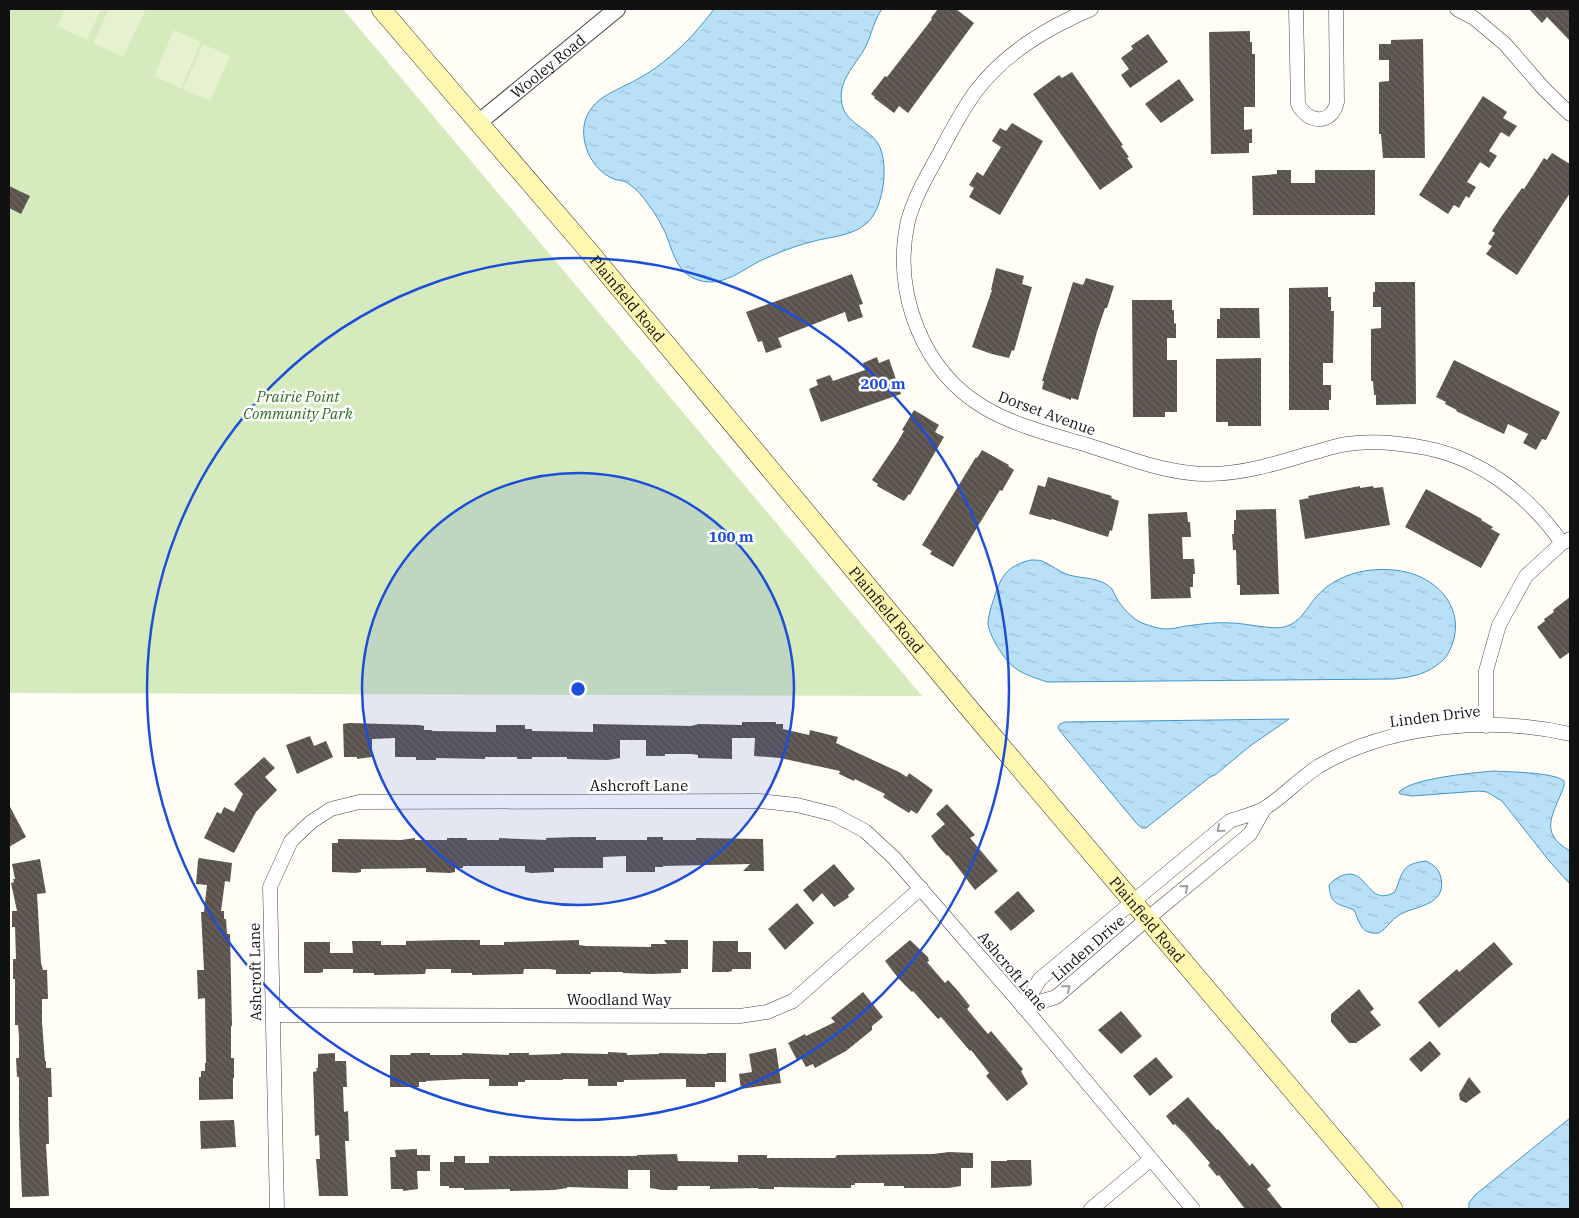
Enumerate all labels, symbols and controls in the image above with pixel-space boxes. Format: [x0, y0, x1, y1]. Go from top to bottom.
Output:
street label: Wooley Road [506, 30, 589, 102]
street label: Plainfield Road [586, 251, 669, 345]
text: 200 m [860, 374, 906, 393]
park label: Prairie Point Community Park [243, 387, 353, 423]
street label: Dorset Avenue [996, 387, 1098, 439]
text: 100 m [708, 527, 754, 546]
street label: Plainfield Road [845, 562, 928, 657]
centre of rings [569, 680, 587, 698]
street label: Linden Drive [1389, 701, 1481, 731]
street label: Ashcroft Lane [590, 776, 688, 795]
one-way arrow [1217, 823, 1226, 832]
street label: Plainfield Road [1106, 872, 1189, 966]
one-way arrow [1179, 885, 1188, 893]
street label: Linden Drive [1047, 911, 1129, 985]
street label: Ashcroft Lane [245, 923, 265, 1021]
street label: Ashcroft Lane [974, 927, 1052, 1015]
one-way arrow [1062, 985, 1071, 994]
street label: Woodland Way [567, 990, 671, 1009]

